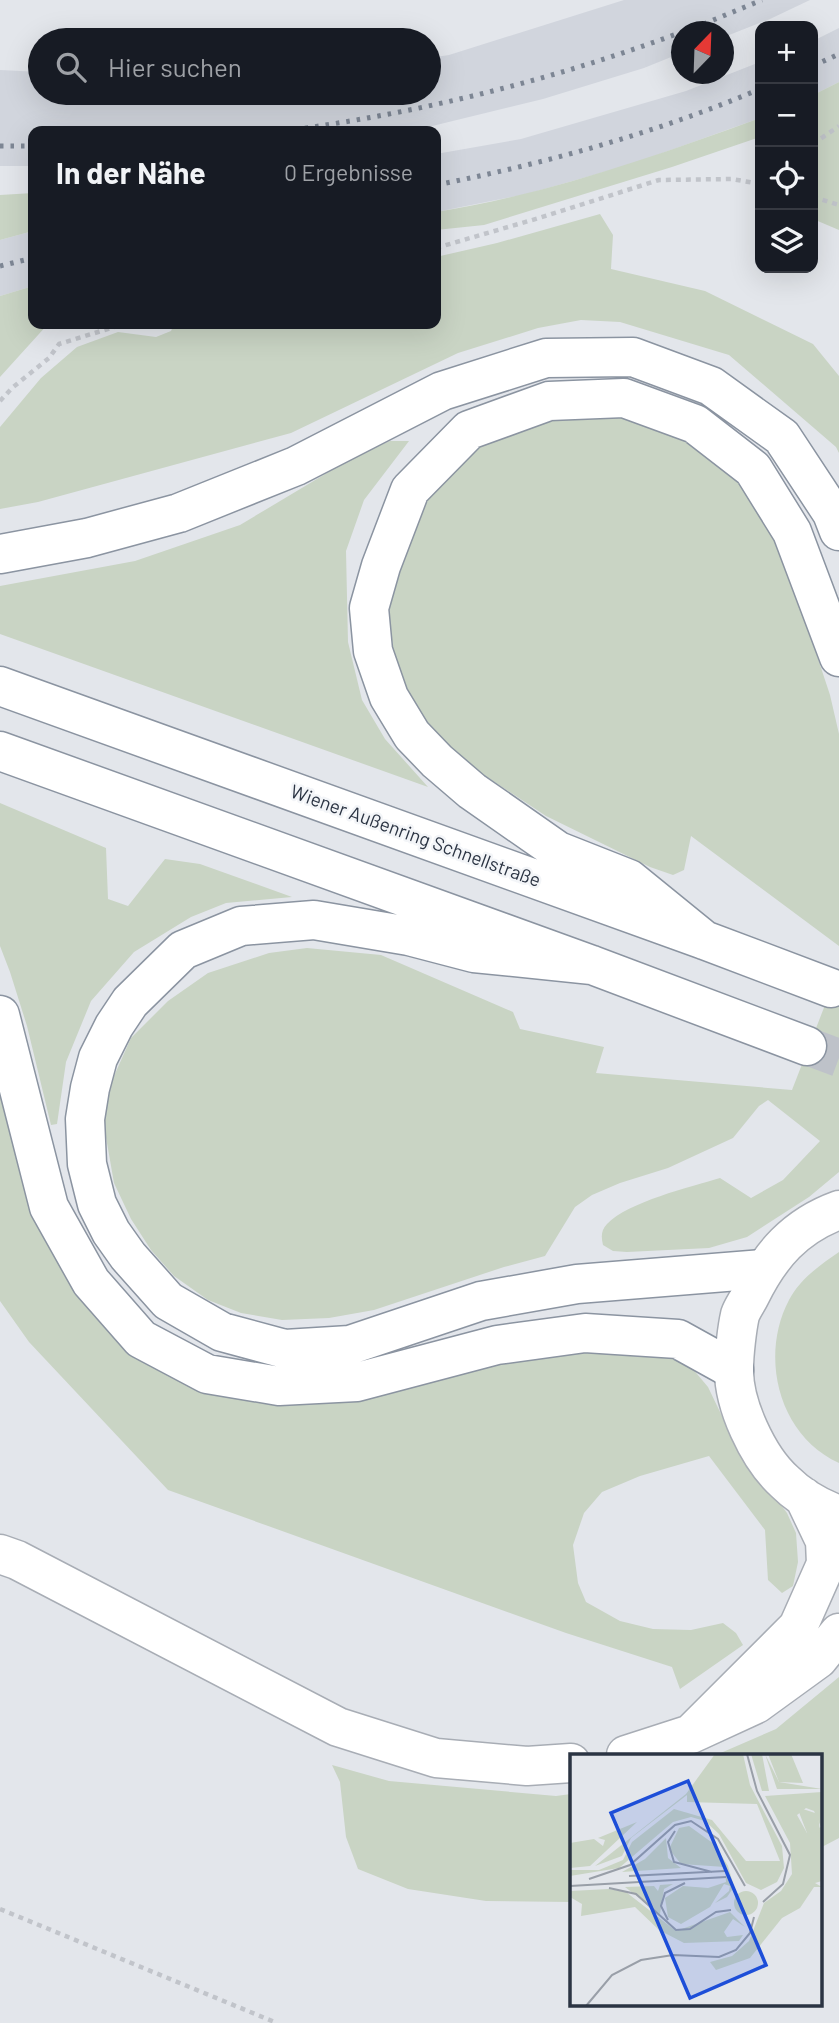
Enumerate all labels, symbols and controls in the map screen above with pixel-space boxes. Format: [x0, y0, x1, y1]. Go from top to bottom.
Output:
north arrow [671, 21, 734, 84]
map controls [755, 21, 818, 273]
button: + [755, 21, 818, 84]
search box [28, 28, 441, 105]
icon: search [52, 48, 90, 86]
text: Hier suchen [108, 51, 242, 82]
button: − [755, 84, 818, 147]
button: locate [755, 147, 818, 210]
text: In der Nähe [56, 154, 206, 190]
text: 0 Ergebnisse [284, 158, 413, 186]
button: layers [755, 210, 818, 273]
street label: Wiener Außenring Schnellstraße [288, 779, 544, 891]
inset map [570, 1754, 822, 2006]

